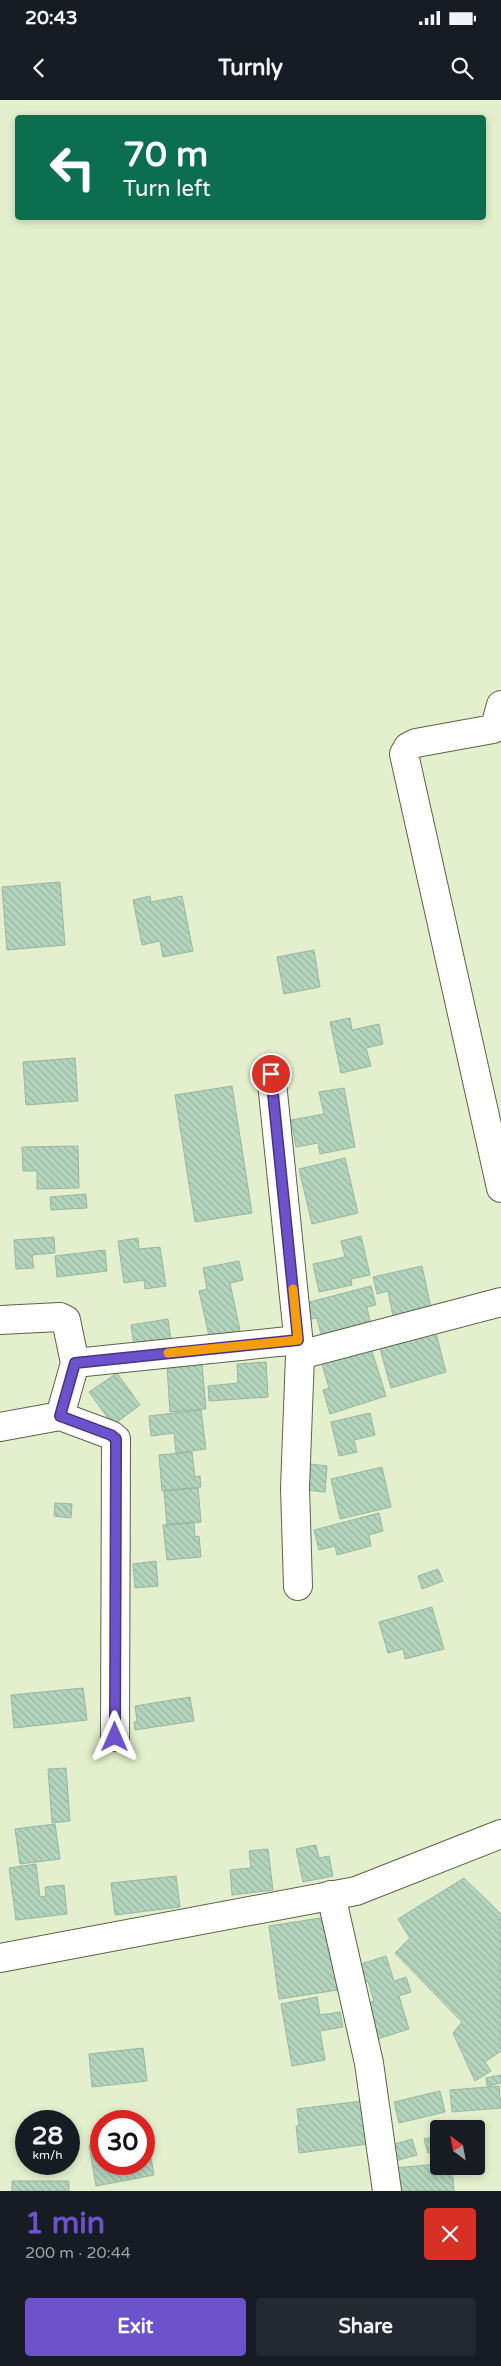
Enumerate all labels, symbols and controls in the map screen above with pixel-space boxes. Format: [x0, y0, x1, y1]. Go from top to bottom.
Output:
text: 20:43 [25, 7, 78, 29]
icon: back [25, 54, 53, 82]
icon: search [448, 54, 476, 82]
text: Turnly [218, 55, 283, 81]
text: 70 m [123, 134, 208, 176]
icon: left [40, 135, 105, 200]
text: Turn left [123, 176, 211, 202]
pin [250, 1053, 292, 1095]
icon: arrive [257, 1060, 285, 1088]
position arrow [88, 1710, 140, 1762]
speed limit sign: 30 [90, 2110, 155, 2175]
north arrow [430, 2120, 485, 2175]
map controls [430, 2120, 485, 2175]
text: 28 [32, 2121, 63, 2151]
text: km/h [32, 2148, 63, 2162]
text: 1 min [25, 2205, 105, 2242]
button: close [424, 2208, 476, 2260]
text: 200 m · 20:44 [25, 2243, 131, 2263]
button: Exit [25, 2298, 246, 2356]
button: Share [256, 2298, 476, 2356]

